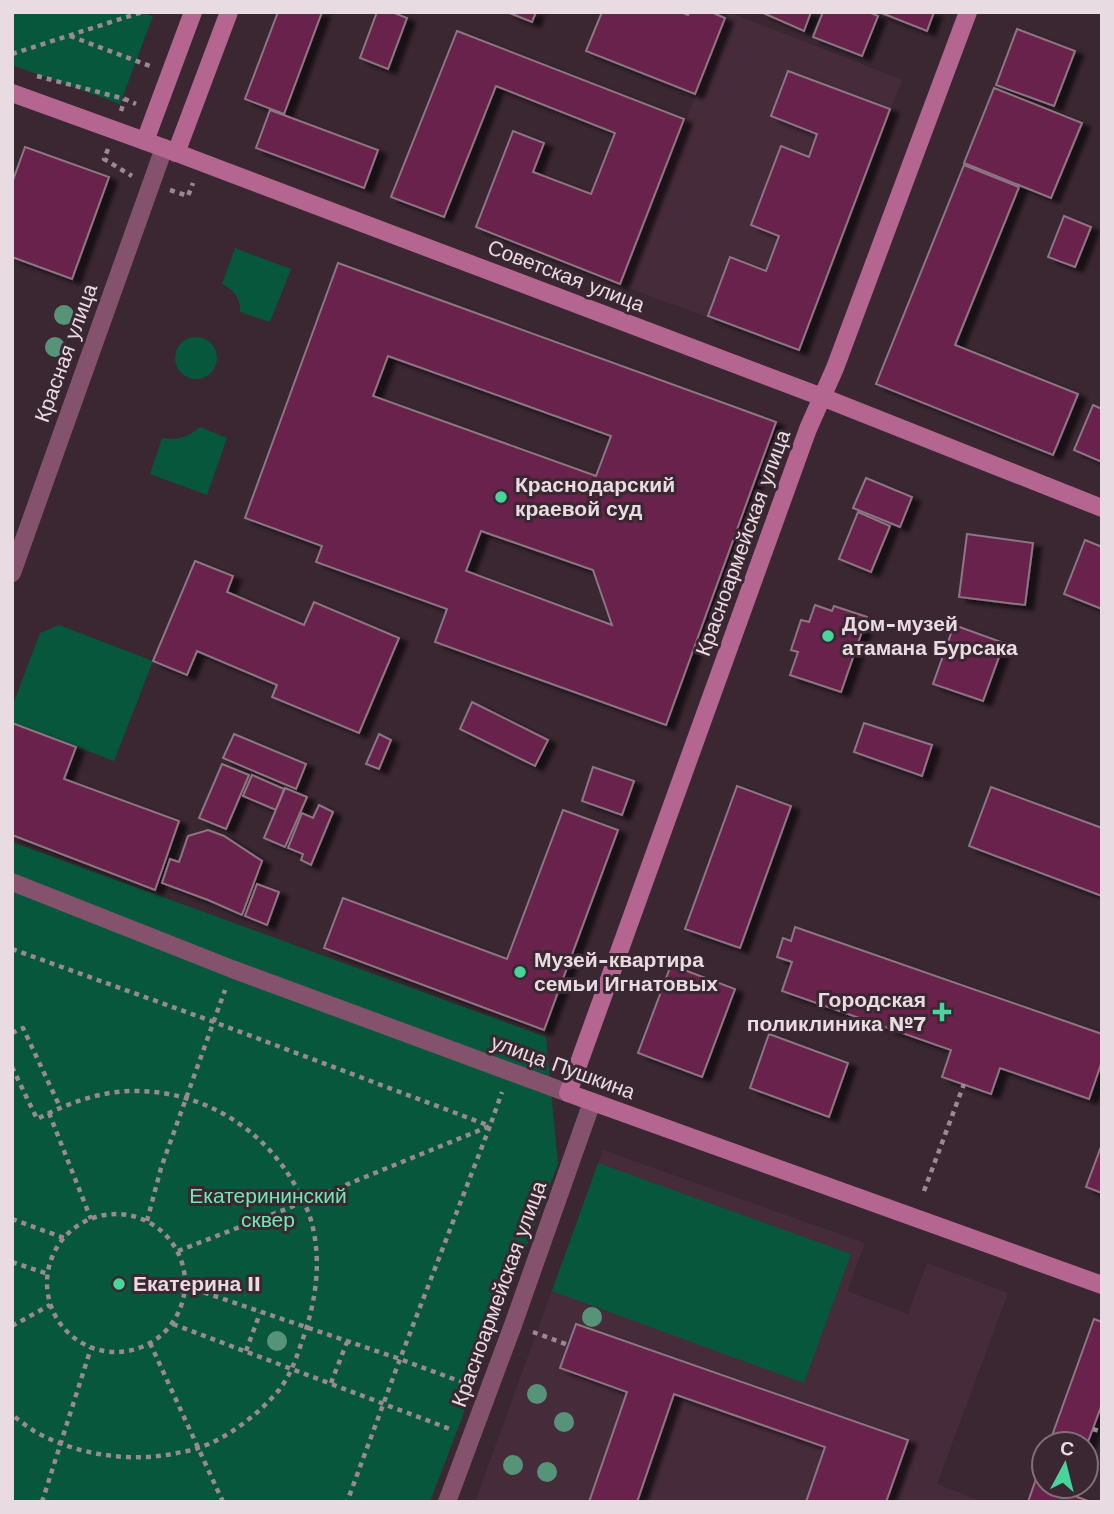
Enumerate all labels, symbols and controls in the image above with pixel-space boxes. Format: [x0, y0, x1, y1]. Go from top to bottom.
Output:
street label: Советская улица [484, 234, 649, 317]
street label: Красная улица [29, 280, 102, 426]
street label: Красноармейская улица [690, 426, 795, 659]
place label: Краснодарский краевой суд [515, 472, 675, 521]
marker: Краснодарский краевой суд [493, 489, 509, 505]
place label: Дом-музей атамана Бурсака [842, 611, 1018, 660]
marker: Дом-музей атамана Бурсака [820, 628, 836, 644]
place label: Музей-квартира семьи Игнатовых [534, 947, 718, 996]
marker: Музей-квартира семьи Игнатовых [512, 964, 528, 980]
place label: Городская поликлиника №7 [747, 987, 926, 1036]
marker: Городская поликлиника №7 [932, 1002, 952, 1022]
street label: улица Пушкина [488, 1029, 639, 1104]
street label: Красноармейская улица [446, 1177, 551, 1410]
park label: Екатерининский сквер [189, 1183, 347, 1232]
place label: Екатерина II [133, 1271, 261, 1296]
marker: Екатерина II [111, 1276, 127, 1292]
north arrow [1030, 1430, 1100, 1500]
text: С [1059, 1436, 1075, 1461]

